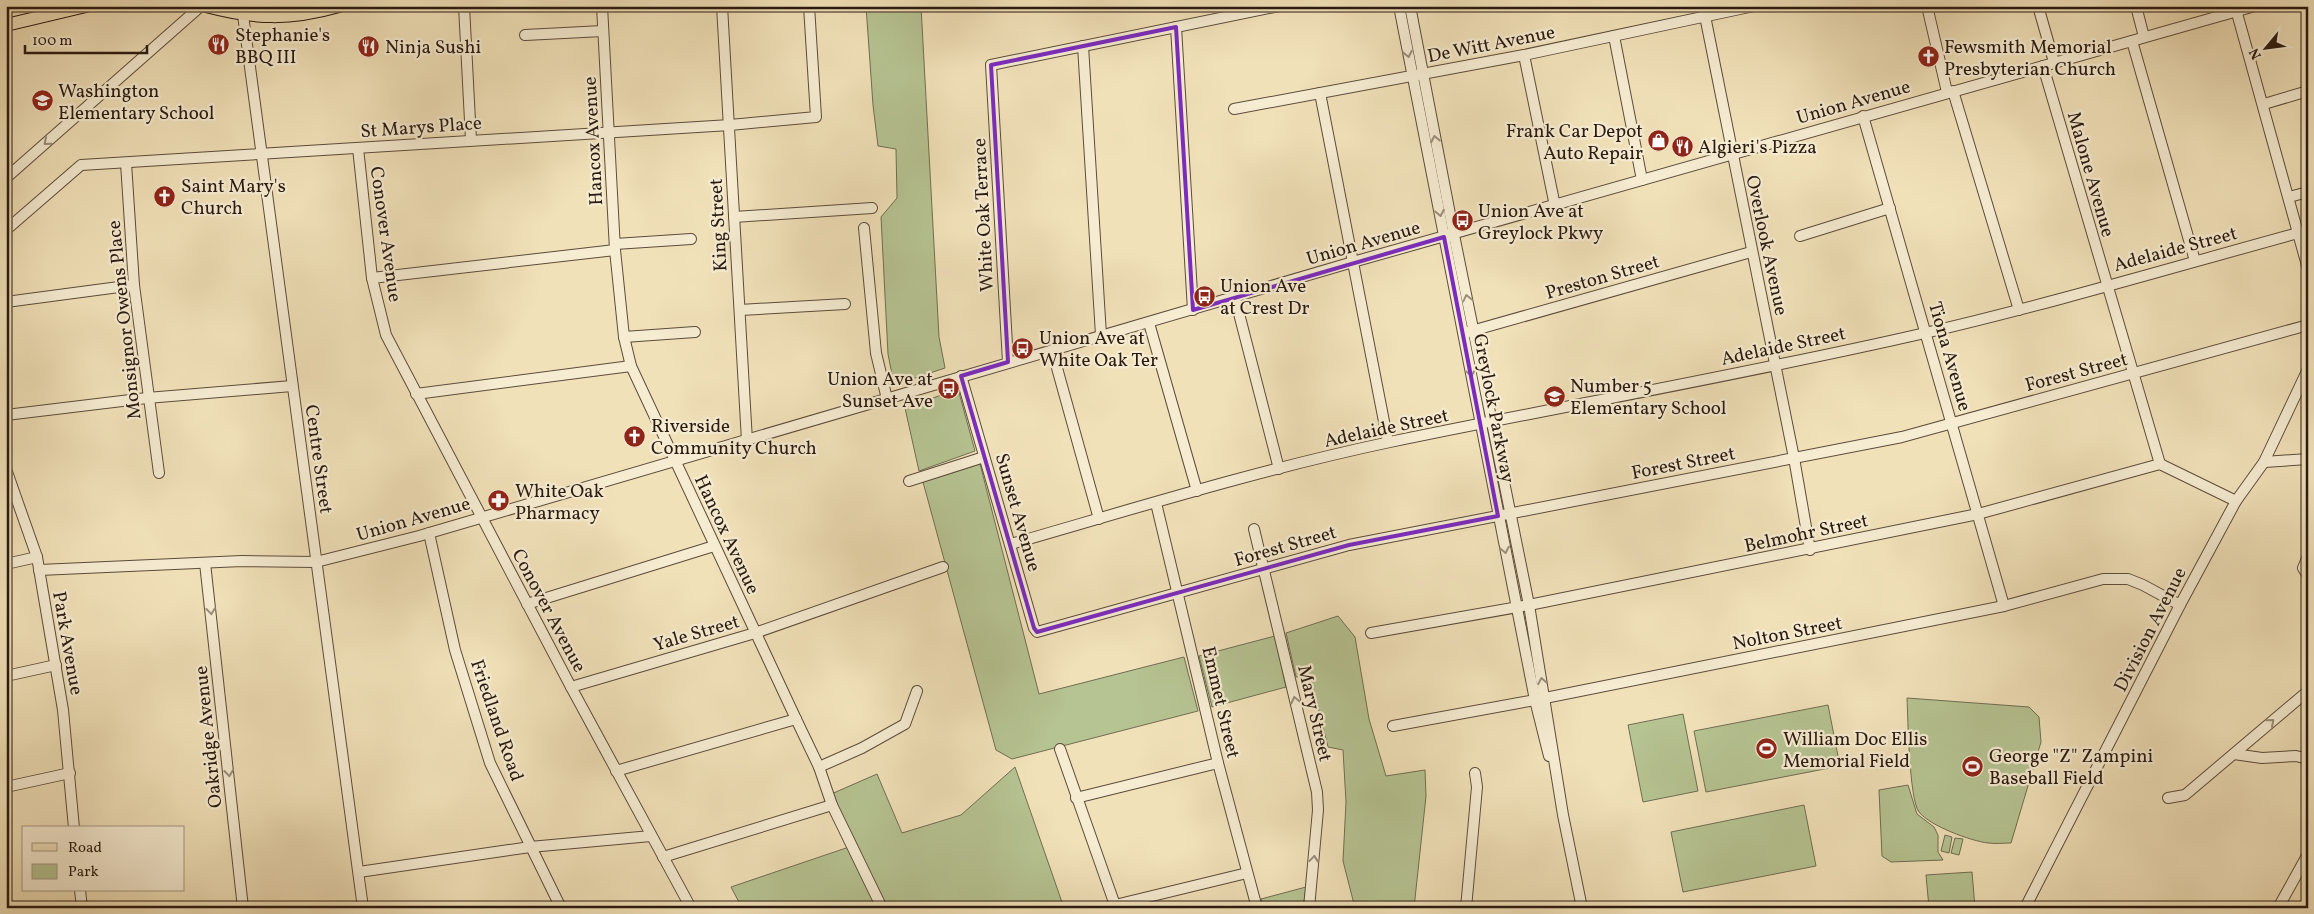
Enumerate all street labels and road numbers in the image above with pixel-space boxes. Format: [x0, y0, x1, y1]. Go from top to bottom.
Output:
street label: De Witt Avenue [1425, 20, 1557, 70]
street label: Union Avenue [1794, 74, 1914, 132]
street label: Hancox Avenue [578, 76, 610, 206]
street label: Malone Avenue [2060, 109, 2120, 240]
street label: St Marys Place [359, 111, 483, 145]
street label: White Oak Terrace [967, 137, 1001, 292]
street label: Conover Avenue [363, 165, 407, 304]
street label: Overlook Avenue [1738, 173, 1794, 318]
street label: King Street [704, 177, 734, 272]
street label: Union Avenue [1304, 215, 1424, 273]
street label: Monsignor Owens Place [102, 219, 148, 421]
street label: Adelaide Street [2111, 221, 2240, 279]
street label: Preston Street [1542, 249, 1663, 307]
street label: Tiona Avenue [1921, 299, 1977, 414]
street label: Adelaide Street [1719, 321, 1849, 373]
street label: Greylock Parkway [1466, 331, 1520, 485]
street label: Forest Street [2022, 347, 2131, 399]
street label: Centre Street [297, 403, 339, 516]
street label: Adelaide Street [1322, 403, 1452, 455]
street label: Forest Street [1629, 441, 1738, 487]
street label: Sunset Avenue [988, 450, 1046, 575]
street label: Hancox Avenue [687, 471, 765, 599]
street label: Union Avenue [354, 491, 474, 549]
street label: Belmohr Street [1742, 508, 1871, 560]
street label: Forest Street [1231, 520, 1340, 574]
street label: Conover Avenue [505, 545, 592, 677]
street label: Division Avenue [2108, 563, 2193, 697]
street label: Park Avenue [45, 589, 89, 697]
street label: Yale Street [650, 609, 743, 659]
street label: Nolton Street [1730, 611, 1845, 657]
street label: Emmet Street [1195, 644, 1246, 761]
street label: Friedland Road [463, 656, 529, 785]
street label: Mary Street [1290, 663, 1338, 765]
street label: Oakridge Avenue [189, 664, 229, 809]

